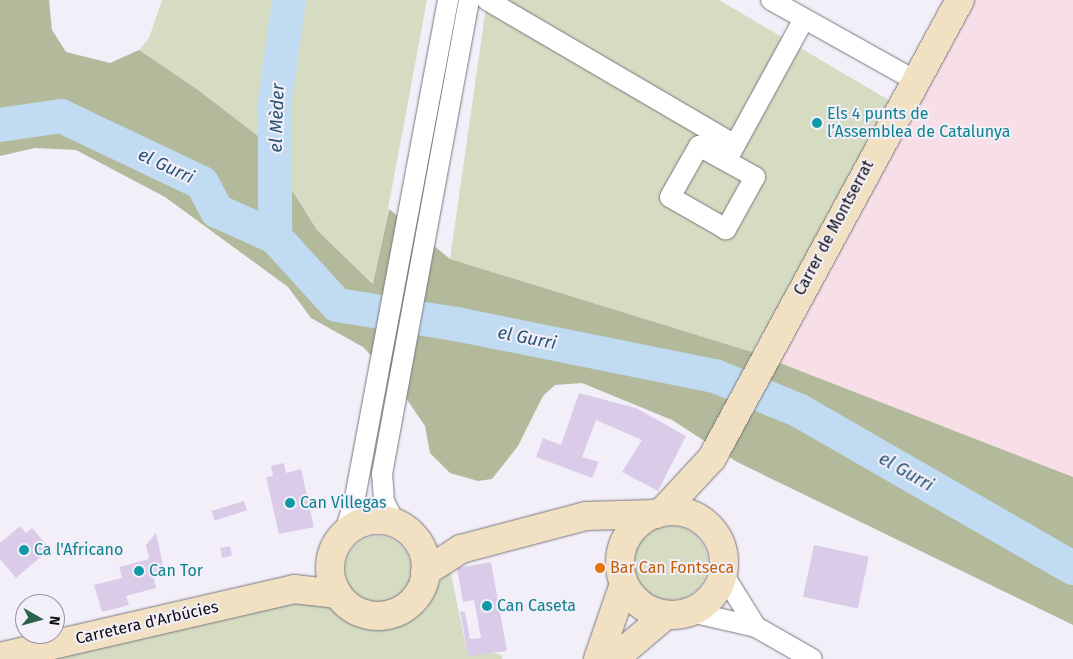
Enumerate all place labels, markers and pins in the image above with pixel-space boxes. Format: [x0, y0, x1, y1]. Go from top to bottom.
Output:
place label: Els 4 punts de l’Assemblea de Catalunya [827, 104, 1010, 142]
marker: Els 4 punts de l’Assemblea de Catalunya [811, 117, 823, 129]
place label: Can Villegas [300, 493, 387, 513]
marker: Can Villegas [284, 497, 296, 509]
place label: Ca l'Africano [34, 540, 123, 560]
marker: Ca l'Africano [18, 544, 30, 556]
place label: Bar Can Fontseca [610, 558, 734, 578]
place label: Can Tor [149, 561, 203, 581]
marker: Bar Can Fontseca [594, 562, 606, 574]
marker: Can Tor [133, 565, 145, 577]
place label: Can Caseta [497, 596, 576, 616]
marker: Can Caseta [481, 600, 493, 612]

